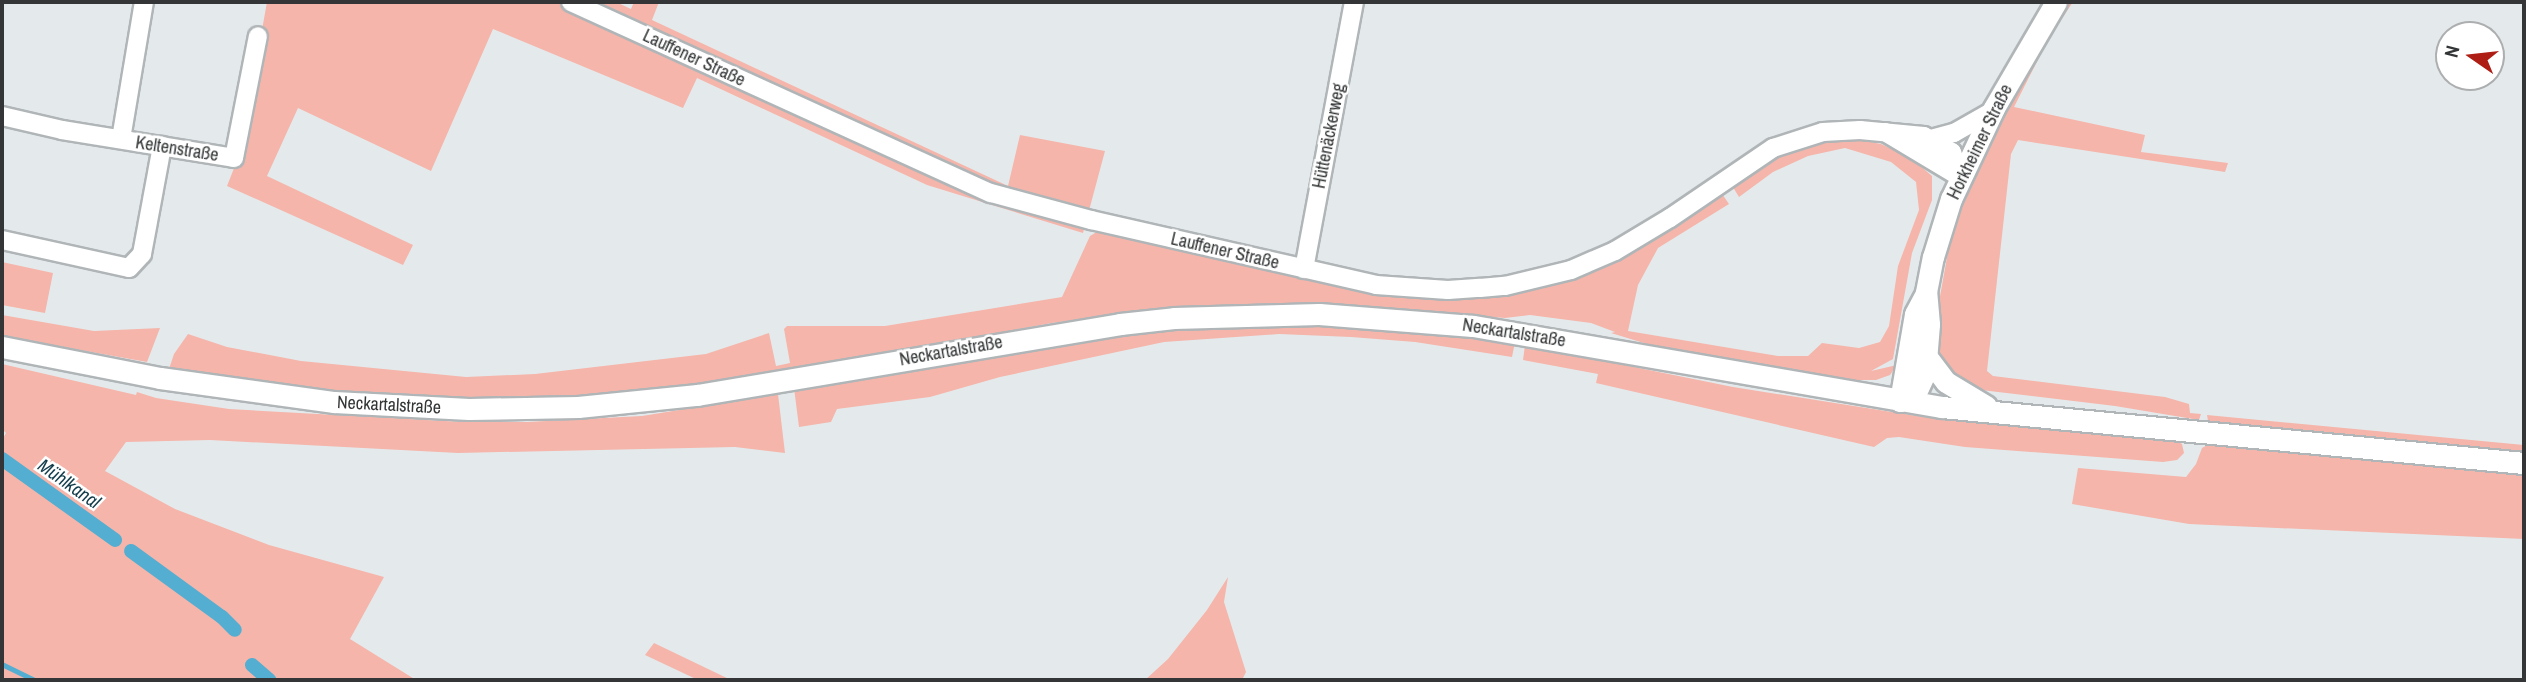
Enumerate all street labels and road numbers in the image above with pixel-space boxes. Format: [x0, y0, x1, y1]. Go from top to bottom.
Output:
street label: Lauffener Straße [639, 25, 749, 91]
street label: Horkheimer Straße [1943, 81, 2017, 203]
street label: Hüttenäckerweg [1308, 82, 1350, 190]
street label: Keltenstraße [134, 132, 220, 166]
street label: Lauffener Straße [1169, 228, 1281, 274]
street label: Neckartalstraße [1461, 314, 1567, 352]
street label: Neckartalstraße [898, 331, 1004, 371]
street label: Neckartalstraße [336, 391, 442, 419]

